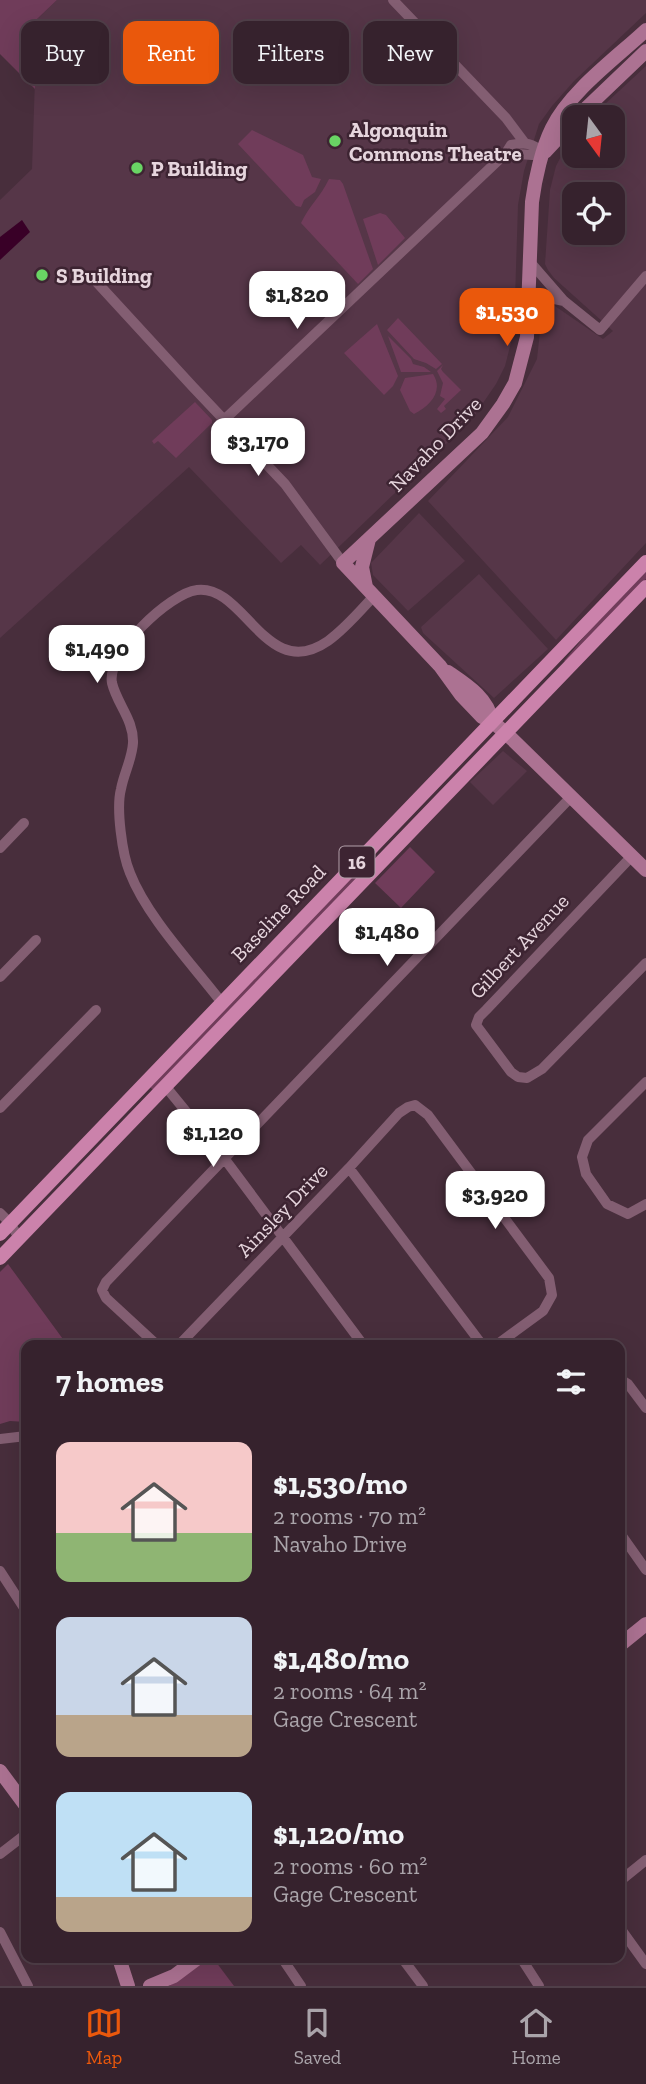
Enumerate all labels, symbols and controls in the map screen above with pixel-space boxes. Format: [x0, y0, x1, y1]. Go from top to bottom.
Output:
chip: Buy [21, 21, 109, 84]
chip: Rent [123, 21, 219, 84]
chip: Filters [233, 21, 349, 84]
chip: New [363, 21, 457, 84]
north arrow [562, 105, 625, 168]
map controls [562, 105, 625, 245]
place label: Algonquin Commons Theatre [349, 117, 522, 166]
marker: Algonquin Commons Theatre [327, 133, 343, 149]
place label: P Building [151, 156, 248, 181]
marker: P Building [129, 160, 145, 176]
button: locate [562, 182, 625, 245]
place label: S Building [56, 263, 152, 288]
marker: S Building [34, 267, 50, 283]
pin: $1,820 [240, 272, 354, 331]
text: $1,820 [265, 280, 329, 308]
pin: $1,530 [450, 288, 564, 348]
text: $1,530 [475, 297, 539, 325]
street label: Navaho Drive [384, 391, 487, 497]
pin: $3,170 [201, 419, 315, 478]
text: $3,170 [227, 427, 289, 455]
pin: $1,490 [40, 626, 154, 685]
text: $1,490 [65, 634, 129, 662]
road number: 16 [340, 846, 374, 877]
street label: Baseline Road [226, 859, 331, 967]
street label: Gilbert Avenue [464, 888, 574, 1004]
pin: $1,480 [330, 908, 444, 968]
text: $1,480 [355, 917, 419, 945]
pin: $1,120 [156, 1110, 270, 1169]
text: $1,120 [183, 1118, 243, 1146]
street label: Ainsley Drive [231, 1158, 333, 1262]
pin: $3,920 [438, 1172, 552, 1231]
text: $3,920 [462, 1180, 528, 1208]
icon: filters [552, 1363, 590, 1401]
text: 7 homes [56, 1364, 164, 1400]
text: $1,530/mo [273, 1466, 408, 1502]
icon: home [112, 1470, 196, 1554]
text: 2 rooms · 70 m² [273, 1502, 426, 1530]
text: Navaho Drive [273, 1530, 407, 1558]
text: $1,480/mo [273, 1641, 409, 1677]
icon: home [112, 1645, 196, 1729]
text: 2 rooms · 64 m² [273, 1677, 426, 1705]
text: Gage Crescent [273, 1705, 417, 1733]
text: $1,120/mo [273, 1816, 404, 1852]
icon: home [112, 1820, 196, 1904]
text: 2 rooms · 60 m² [273, 1852, 427, 1880]
text: Gage Crescent [273, 1880, 417, 1908]
tab: Map [85, 2004, 123, 2069]
tab: Saved [294, 2004, 341, 2069]
tab: Home [512, 2004, 561, 2069]

